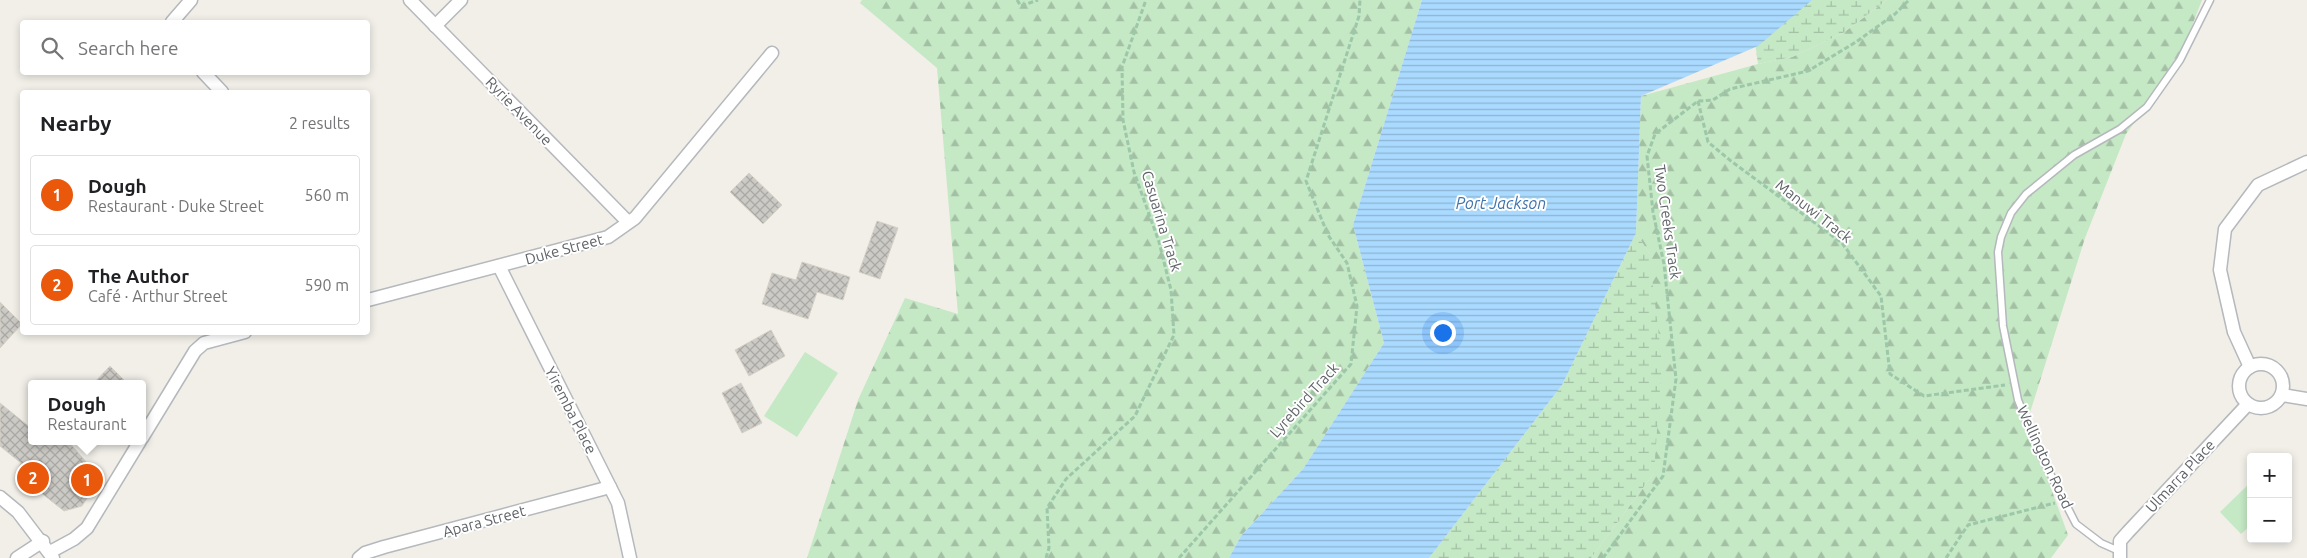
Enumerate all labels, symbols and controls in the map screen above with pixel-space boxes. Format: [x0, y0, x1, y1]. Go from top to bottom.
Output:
search box [20, 20, 370, 75]
icon: search [38, 34, 66, 62]
text: Search here [78, 37, 178, 59]
street label: Ryrie Avenue [482, 73, 556, 149]
text: Nearby [40, 111, 111, 135]
text: 2 results [289, 114, 350, 132]
street label: Two Creeks Track [1652, 163, 1685, 281]
street label: Casuarina Track [1139, 169, 1186, 274]
text: Dough [88, 175, 147, 197]
street label: Manuwi Track [1772, 176, 1856, 246]
text: 1 [52, 186, 62, 204]
text: 560 m [304, 186, 349, 204]
water label: Port Jackson [1456, 194, 1546, 212]
text: Restaurant · Duke Street [88, 197, 264, 215]
street label: Duke Street [523, 230, 605, 268]
text: The Author [88, 265, 189, 287]
text: 2 [52, 276, 62, 294]
text: 590 m [304, 276, 349, 294]
text: Café · Arthur Street [88, 287, 228, 305]
your location [1430, 320, 1456, 346]
street label: Lyrebird Track [1266, 359, 1342, 441]
street label: Yiremba Place [542, 364, 600, 456]
popup [28, 380, 146, 445]
text: Dough [47, 393, 106, 415]
street label: Wellington Road [2014, 403, 2076, 511]
text: Restaurant [47, 415, 127, 433]
street label: Ulmarra Place [2142, 436, 2218, 516]
map controls [2247, 453, 2292, 543]
button: + [2247, 453, 2292, 498]
pin: 2 [17, 459, 49, 497]
pin: 1 [71, 461, 103, 499]
button: − [2247, 498, 2292, 543]
street label: Apara Street [441, 502, 527, 540]

